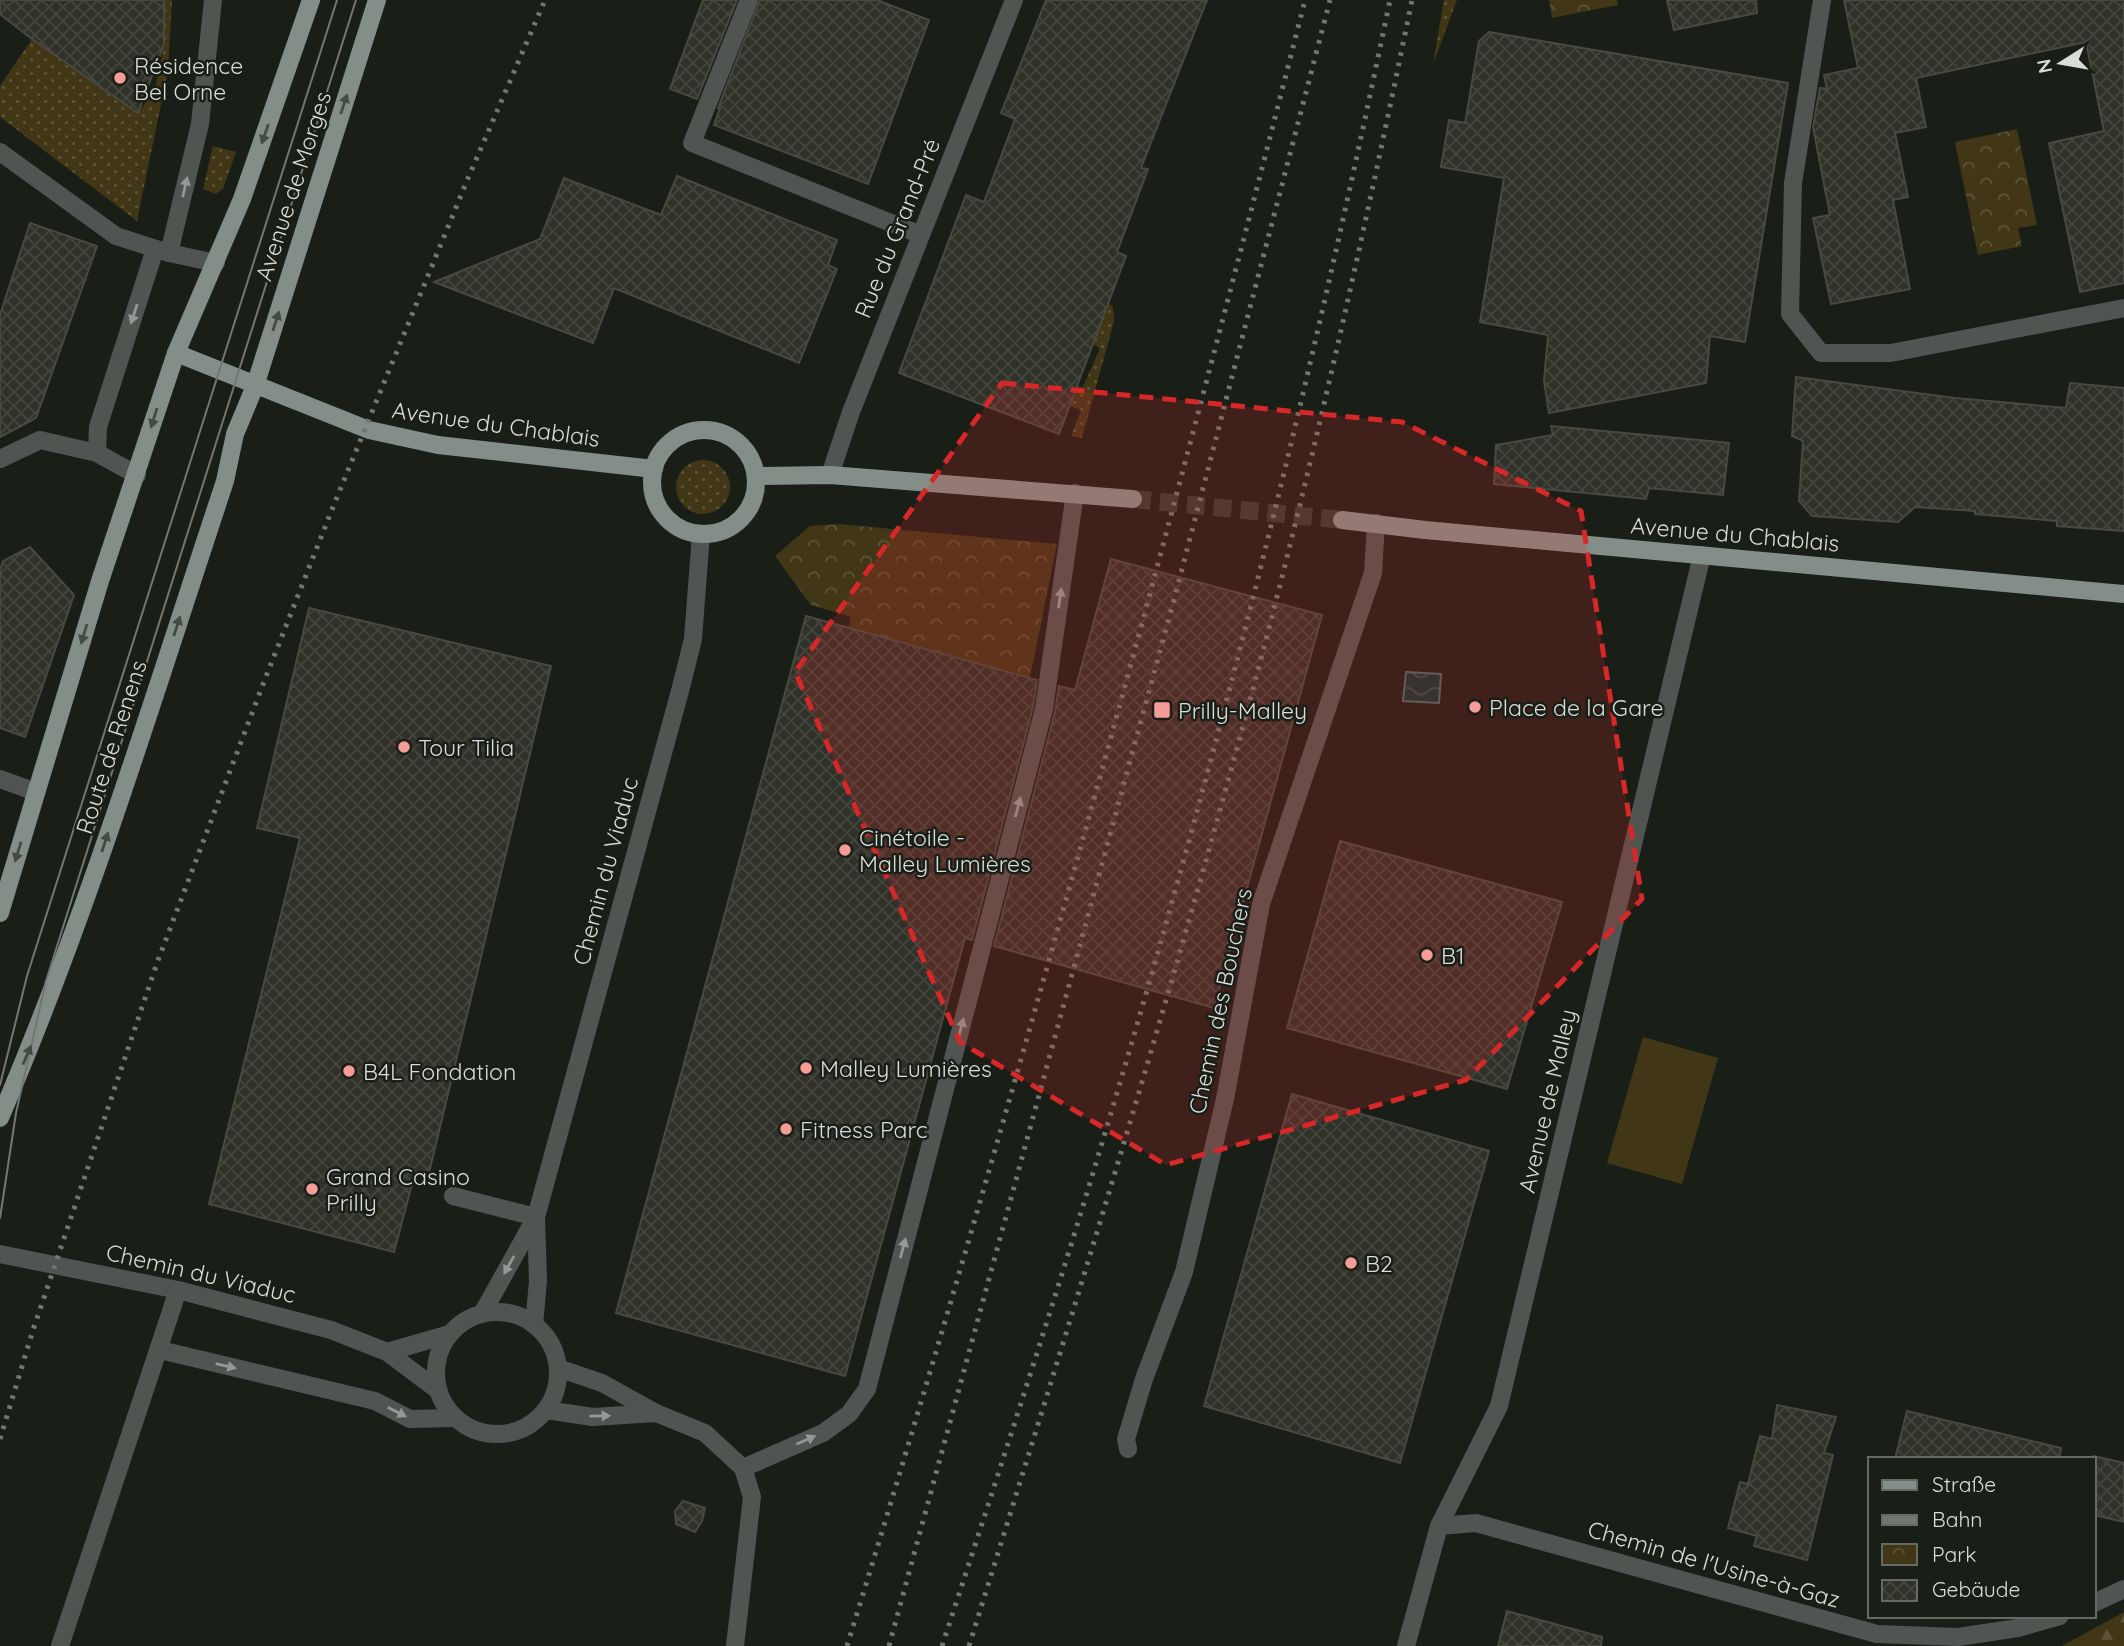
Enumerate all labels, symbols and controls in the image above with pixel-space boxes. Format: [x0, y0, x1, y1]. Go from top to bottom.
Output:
north arrow [2026, 28, 2096, 98]
place label: Résidence Bel Orne [134, 51, 243, 106]
text: N [2031, 57, 2057, 75]
marker: Résidence Bel Orne [112, 70, 128, 86]
street label: Avenue de Morges [249, 88, 337, 284]
one-way arrow [340, 94, 350, 115]
one-way arrow [259, 124, 270, 145]
street label: Rue du Grand-Pré [848, 134, 946, 322]
one-way arrow [180, 176, 191, 198]
one-way arrow [129, 303, 139, 324]
one-way arrow [271, 311, 281, 332]
street label: Avenue du Chablais [390, 395, 602, 453]
one-way arrow [149, 408, 159, 429]
street label: Avenue du Chablais [1629, 510, 1841, 558]
one-way arrow [1055, 587, 1066, 609]
one-way arrow [172, 615, 183, 636]
one-way arrow [78, 624, 88, 645]
street label: Route de Renens [69, 656, 153, 838]
place label: Place de la Gare [1489, 693, 1663, 722]
place label: Prilly-Malley [1178, 696, 1307, 725]
marker: Place de la Gare [1467, 699, 1483, 715]
marker: Prilly-Malley [1152, 700, 1172, 720]
place label: Tour Tilia [418, 733, 514, 762]
marker: Tour Tilia [396, 739, 412, 755]
street label: Chemin du Viaduc [566, 774, 644, 968]
one-way arrow [1013, 796, 1024, 818]
place label: Cinétoile - Malley Lumières [859, 823, 1031, 878]
one-way arrow [101, 831, 111, 852]
one-way arrow [13, 842, 23, 863]
marker: Cinétoile - Malley Lumières [837, 842, 853, 858]
street label: Chemin des Bouchers [1182, 885, 1258, 1117]
place label: B1 [1441, 941, 1464, 970]
marker: B1 [1419, 947, 1435, 963]
street label: Avenue de Malley [1512, 1006, 1582, 1196]
one-way arrow [956, 1016, 967, 1038]
one-way arrow [22, 1045, 33, 1066]
place label: Malley Lumières [820, 1054, 992, 1083]
place label: B4L Fondation [363, 1057, 516, 1086]
marker: Malley Lumières [798, 1060, 814, 1076]
marker: B4L Fondation [341, 1063, 357, 1079]
place label: Fitness Parc [800, 1115, 928, 1144]
marker: Fitness Parc [778, 1121, 794, 1137]
place label: Grand Casino Prilly [326, 1162, 470, 1217]
marker: Grand Casino Prilly [304, 1181, 320, 1197]
street label: Chemin du Viaduc [103, 1237, 299, 1309]
one-way arrow [899, 1237, 909, 1258]
place label: B2 [1365, 1249, 1393, 1278]
marker: B2 [1343, 1255, 1359, 1271]
one-way arrow [503, 1256, 515, 1275]
one-way arrow [215, 1361, 237, 1372]
one-way arrow [387, 1407, 407, 1418]
one-way arrow [590, 1410, 612, 1422]
one-way arrow [796, 1434, 816, 1446]
legend [1868, 1457, 2096, 1618]
text: Straße [1932, 1471, 1996, 1497]
text: Bahn [1932, 1506, 1982, 1532]
street label: Chemin de l'Usine-à-Gaz [1585, 1514, 1843, 1614]
text: Park [1932, 1541, 1976, 1567]
text: Gebäude [1932, 1576, 2020, 1602]

